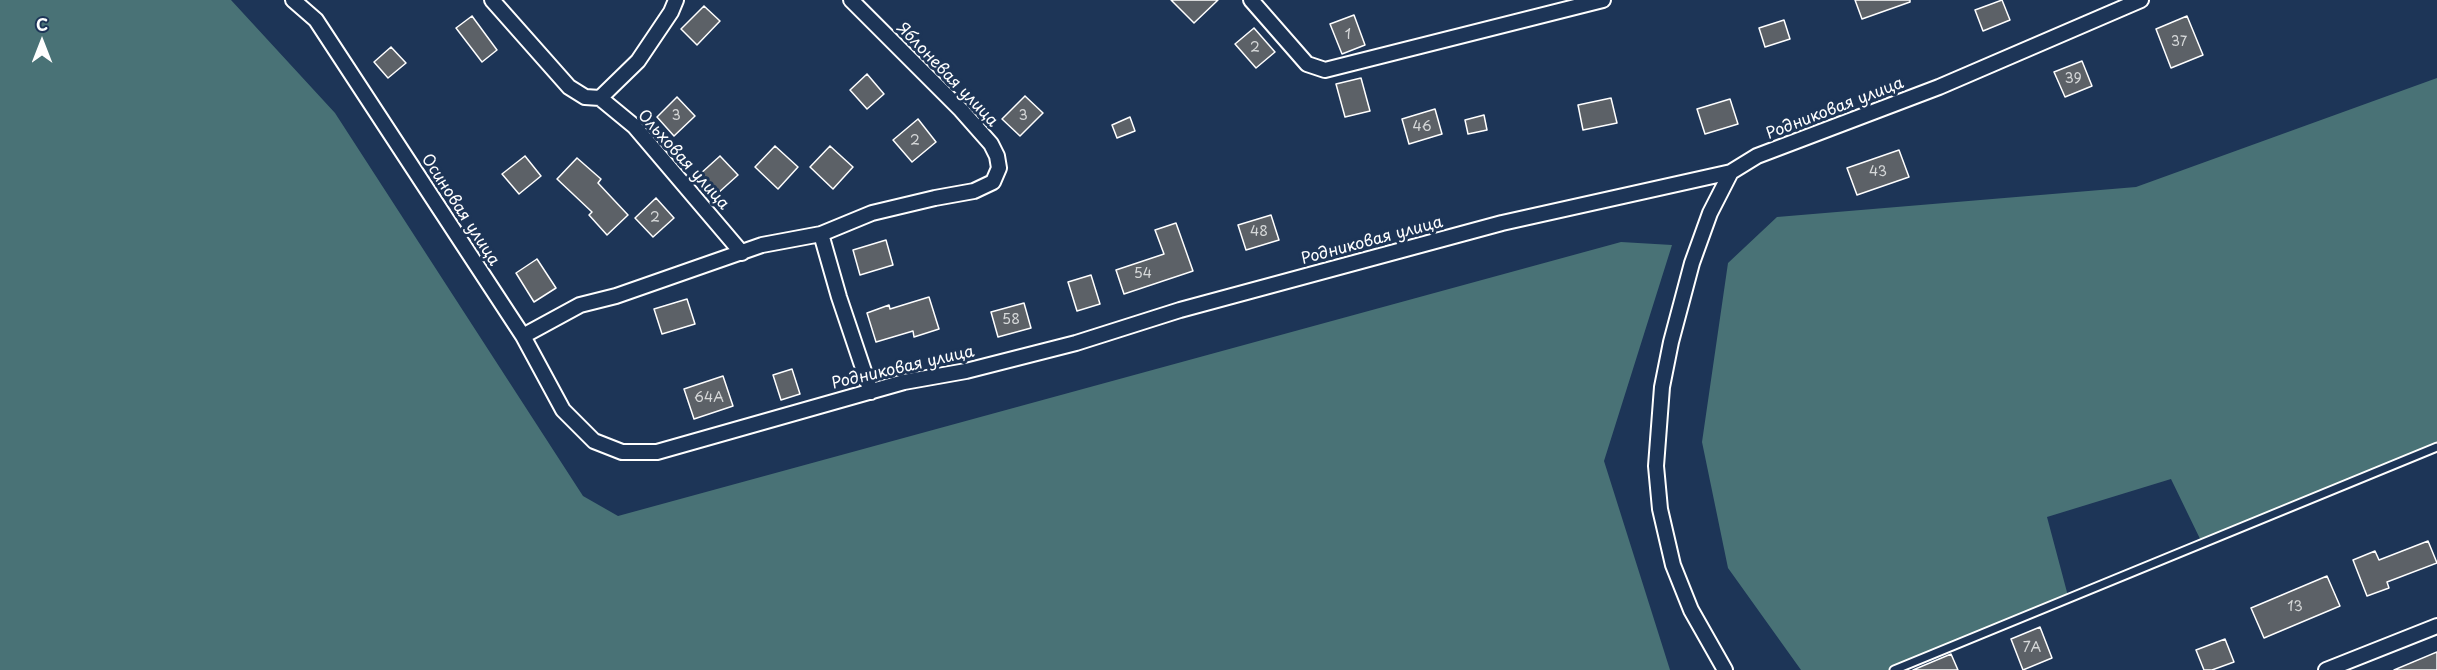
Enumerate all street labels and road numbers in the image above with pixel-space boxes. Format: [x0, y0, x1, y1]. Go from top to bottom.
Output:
street label: Яблоневая улица [892, 19, 1002, 131]
street label: Родниковая улица [1763, 74, 1907, 144]
street label: Ольховая улица [633, 106, 733, 214]
street label: Осиновая улица [417, 151, 503, 269]
street label: Родниковая улица [1299, 213, 1445, 269]
street label: Родниковая улица [830, 342, 976, 394]

